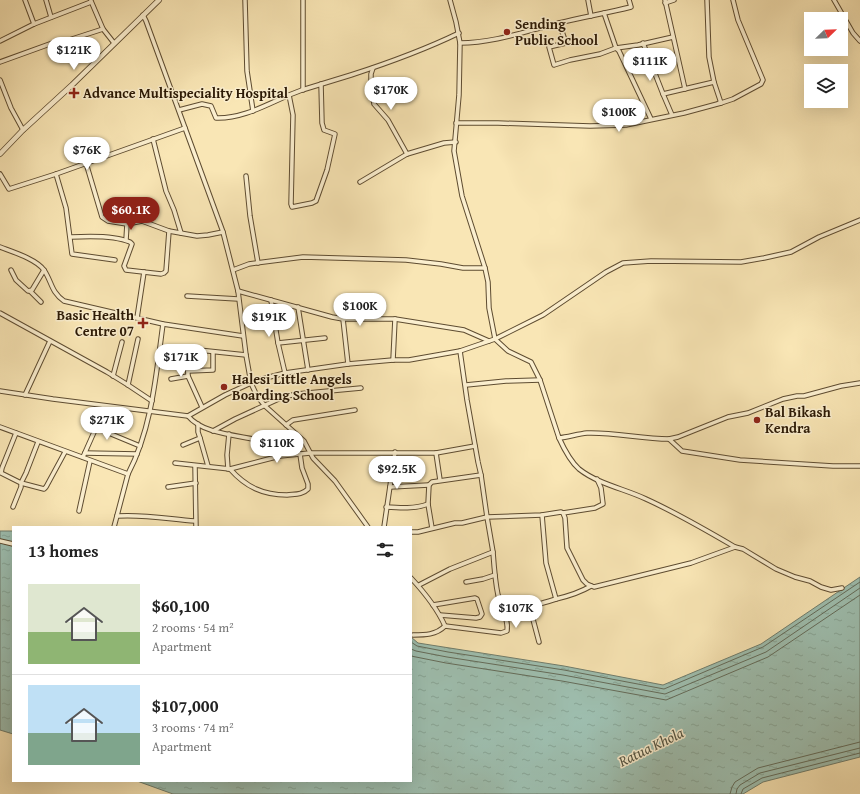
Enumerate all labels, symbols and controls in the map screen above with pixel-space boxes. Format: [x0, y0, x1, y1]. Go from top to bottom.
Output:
north arrow [804, 12, 848, 56]
map controls [804, 12, 848, 108]
place label: Sending Public School [515, 14, 599, 50]
marker: Sending Public School [502, 27, 512, 37]
pin: $121K [46, 37, 102, 71]
text: $121K [56, 40, 92, 59]
pin: $111K [622, 48, 678, 82]
text: $111K [632, 51, 668, 70]
button: layers [804, 64, 848, 108]
pin: $170K [363, 77, 419, 111]
text: $170K [373, 80, 409, 99]
place label: Advance Multispeciality Hospital [83, 83, 289, 103]
marker: Advance Multispeciality Hospital [68, 87, 80, 99]
pin: $100K [591, 99, 647, 133]
text: $100K [601, 102, 637, 121]
pin: $76K [63, 137, 111, 171]
text: $76K [73, 140, 101, 159]
pin: $60.1K [98, 197, 164, 231]
text: $60.1K [112, 200, 150, 219]
pin: $100K [332, 293, 388, 327]
text: $100K [342, 296, 378, 315]
pin: $191K [241, 304, 297, 338]
place label: Basic Health Centre 07 [57, 305, 135, 341]
text: $191K [251, 307, 287, 326]
marker: Basic Health Centre 07 [137, 317, 149, 329]
pin: $171K [153, 344, 209, 378]
text: $171K [163, 347, 199, 366]
place label: Halesi Little Angels Boarding School [232, 369, 352, 405]
marker: Halesi Little Angels Boarding School [219, 382, 229, 392]
place label: Bal Bikash Kendra [765, 402, 831, 438]
pin: $271K [79, 407, 135, 441]
text: $271K [89, 410, 125, 429]
marker: Bal Bikash Kendra [752, 415, 762, 425]
pin: $110K [249, 430, 305, 464]
text: $110K [259, 433, 295, 452]
pin: $92.5K [364, 456, 430, 490]
text: $92.5K [378, 459, 416, 478]
text: 13 homes [28, 538, 99, 563]
icon: filters [374, 539, 396, 561]
text: $60,100 [152, 593, 210, 618]
pin: $107K [488, 595, 544, 629]
text: $107K [498, 598, 534, 617]
icon: home [60, 600, 108, 648]
text: 2 rooms · 54 m² [152, 618, 234, 637]
text: Apartment [152, 637, 212, 656]
text: $107,000 [152, 693, 218, 718]
icon: home [60, 701, 108, 749]
text: 3 rooms · 74 m² [152, 718, 234, 737]
water label: Ratua Khola [614, 722, 687, 772]
text: Apartment [152, 737, 212, 756]

